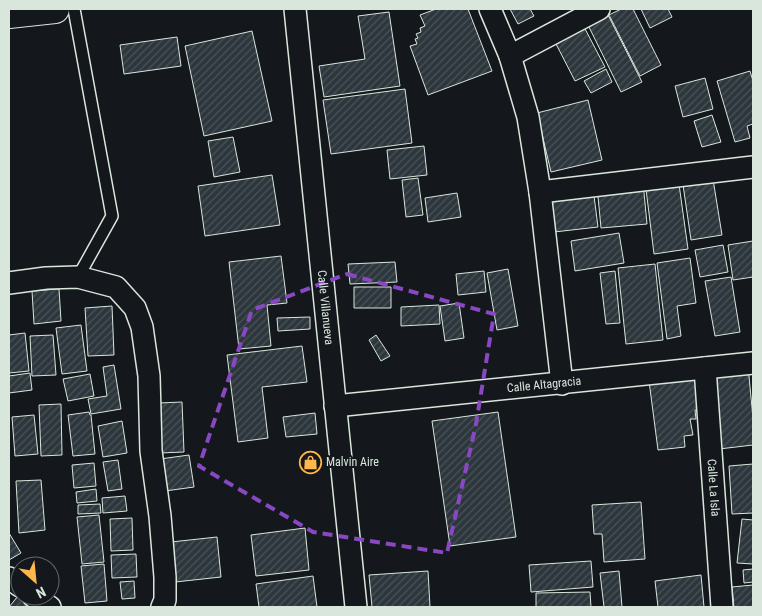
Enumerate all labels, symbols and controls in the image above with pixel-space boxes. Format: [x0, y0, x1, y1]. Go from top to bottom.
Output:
street label: Calle Villanueva [315, 269, 336, 346]
street label: Calle Altagracia [506, 374, 582, 395]
shop icon: Malvin Aire [298, 450, 322, 474]
place label: Malvin Aire [326, 455, 379, 469]
street label: Calle La Isla [704, 458, 723, 517]
north arrow [10, 556, 60, 606]
text: N [33, 584, 48, 602]

